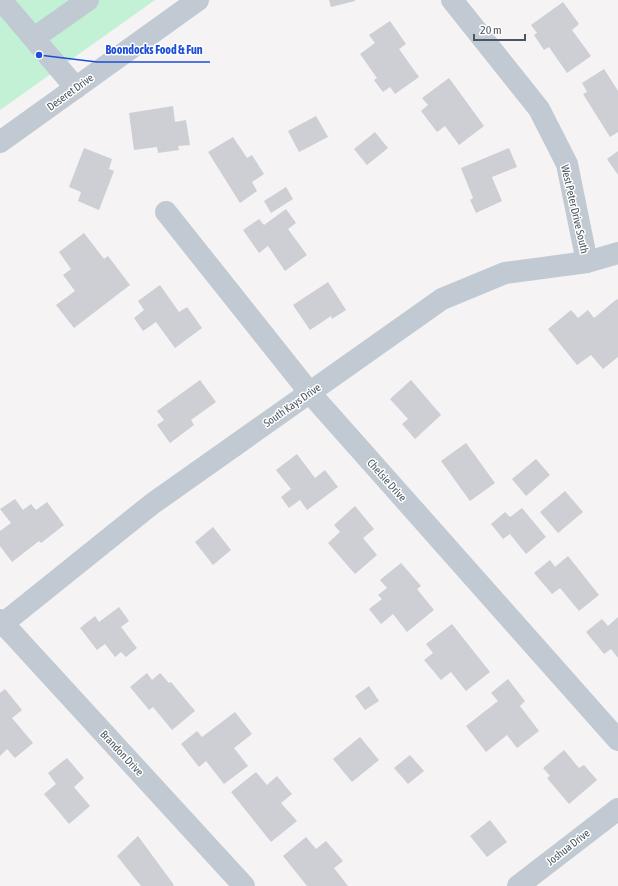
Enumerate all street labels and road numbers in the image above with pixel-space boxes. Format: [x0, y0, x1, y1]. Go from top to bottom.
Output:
street label: Deseret Drive [45, 71, 95, 113]
street label: West Peter Drive South [559, 163, 591, 255]
street label: South Kays Drive [261, 381, 323, 429]
street label: Chelsie Drive [365, 456, 409, 504]
street label: Brandon Drive [98, 728, 146, 778]
street label: Joshua Drive [544, 827, 592, 867]

